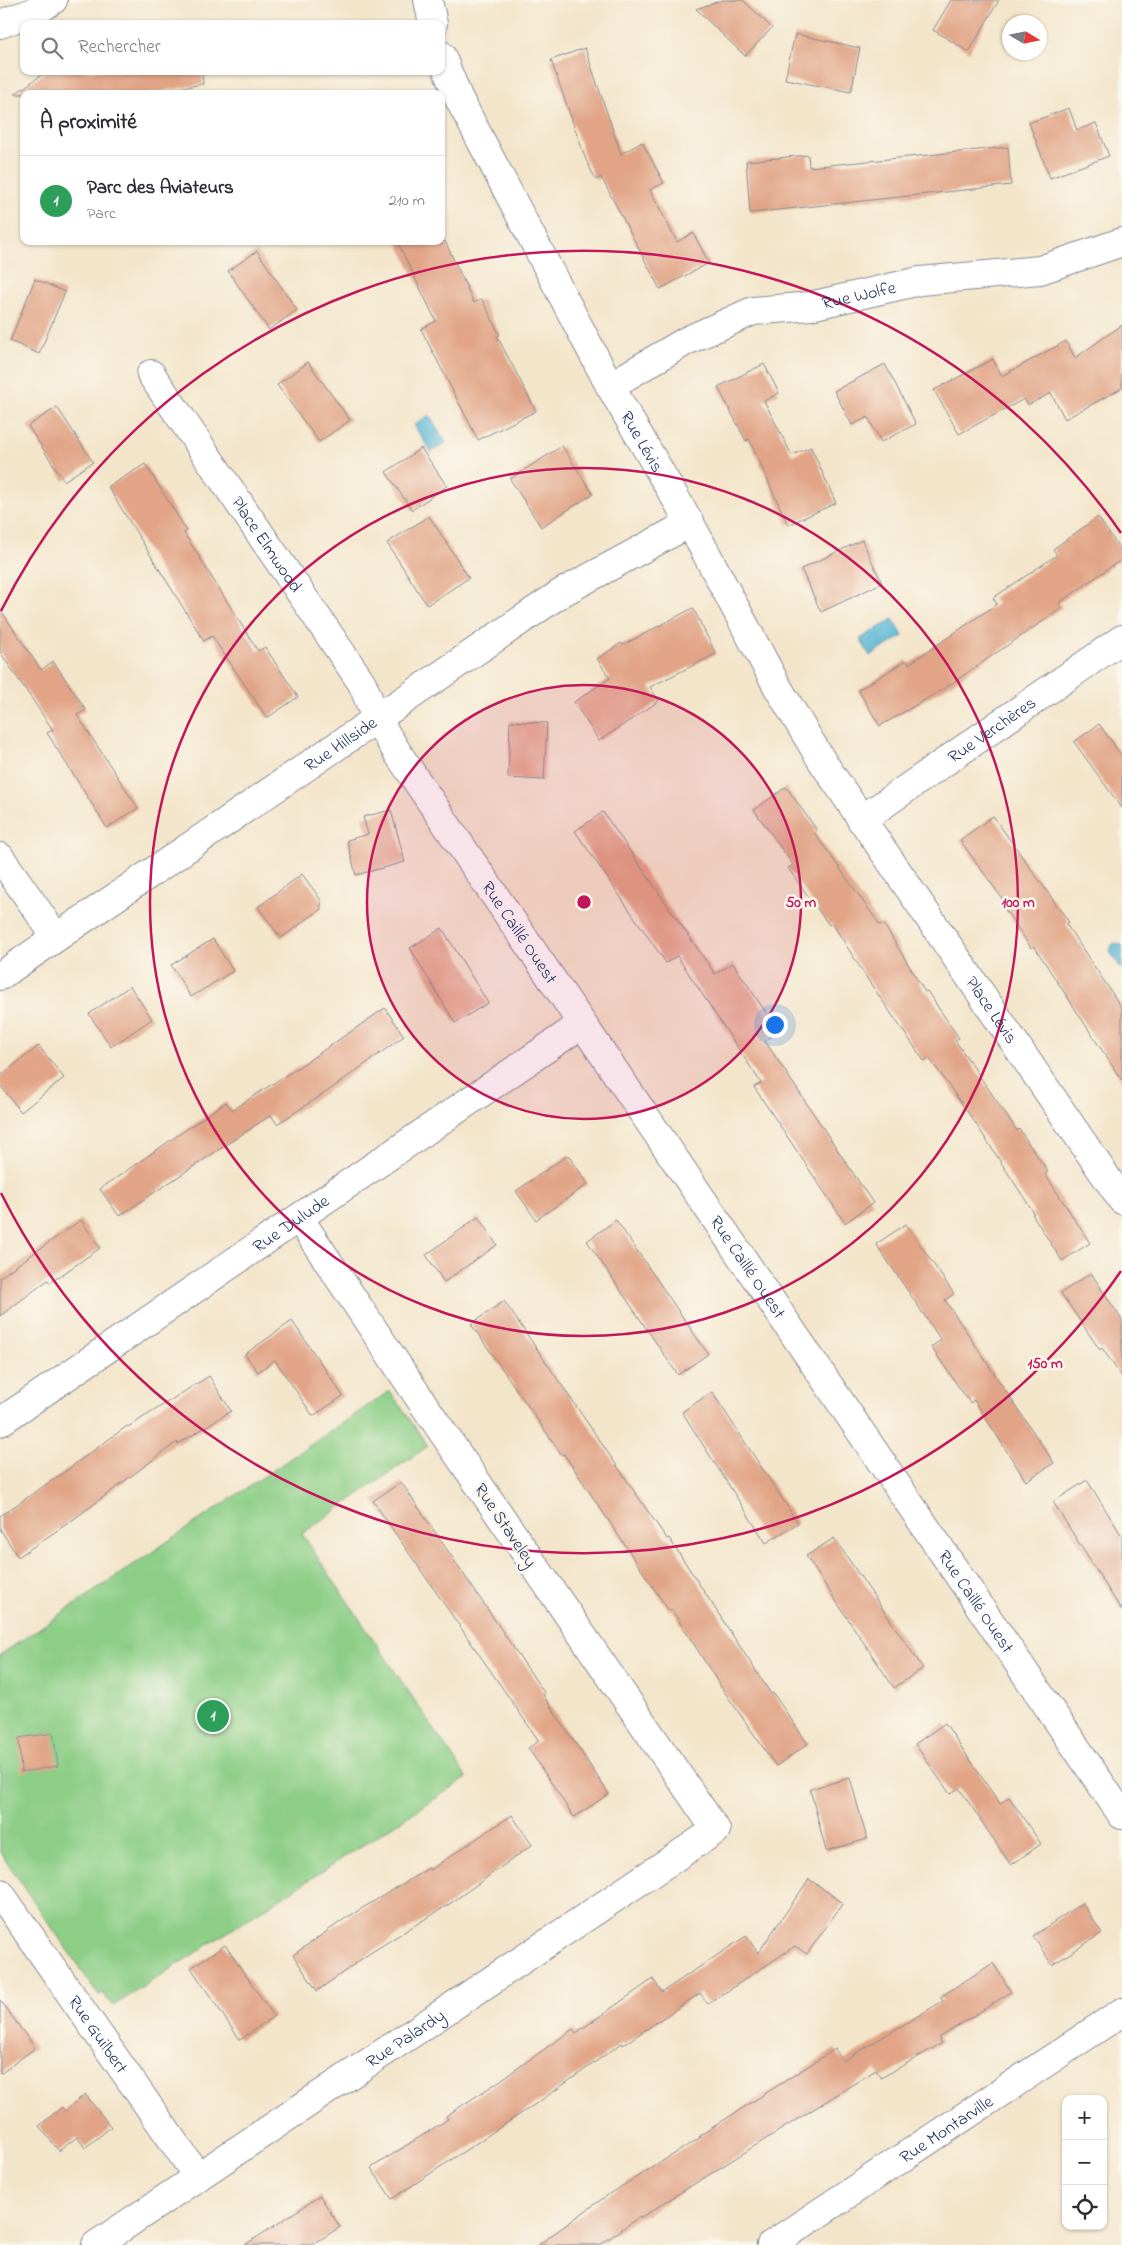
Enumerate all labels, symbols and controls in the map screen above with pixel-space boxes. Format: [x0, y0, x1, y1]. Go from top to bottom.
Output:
north arrow [1002, 15, 1047, 60]
search box [20, 20, 445, 75]
icon: search [38, 34, 66, 62]
text: Rechercher [78, 34, 161, 61]
text: À proximité [40, 108, 137, 138]
text: Parc des Aviateurs [87, 175, 234, 202]
text: 1 [53, 189, 59, 213]
text: 210 m [389, 189, 425, 213]
text: Parc [87, 202, 116, 226]
street label: Rue Wolfe [820, 276, 900, 318]
street label: Rue Lévis [613, 407, 669, 478]
street label: Place Elmwood [223, 492, 308, 598]
street label: Rue Verchères [943, 691, 1042, 771]
street label: Rue Hillside [300, 711, 384, 780]
street label: Rue Caillé Ouest [474, 877, 563, 990]
text: 50 m [786, 892, 817, 914]
text: 100 m [1001, 892, 1035, 914]
centre of rings [575, 893, 593, 911]
street label: Place Lévis [958, 972, 1023, 1050]
your location [762, 1012, 788, 1038]
street label: Rue Dulude [248, 1189, 336, 1260]
street label: Rue Caillé Ouest [702, 1211, 791, 1325]
text: 150 m [1027, 1353, 1063, 1375]
street label: Rue Staveley [467, 1479, 542, 1573]
street label: Rue Caillé Ouest [930, 1546, 1019, 1659]
pin: 1 [197, 1697, 229, 1735]
street label: Rue Guilbert [60, 1991, 133, 2080]
street label: Rue Palardy [361, 2004, 451, 2076]
street label: Rue Montarville [895, 2089, 1000, 2171]
map controls [1062, 2095, 1107, 2230]
button: + [1062, 2095, 1107, 2140]
button: − [1062, 2140, 1107, 2185]
button: locate [1062, 2185, 1107, 2230]

